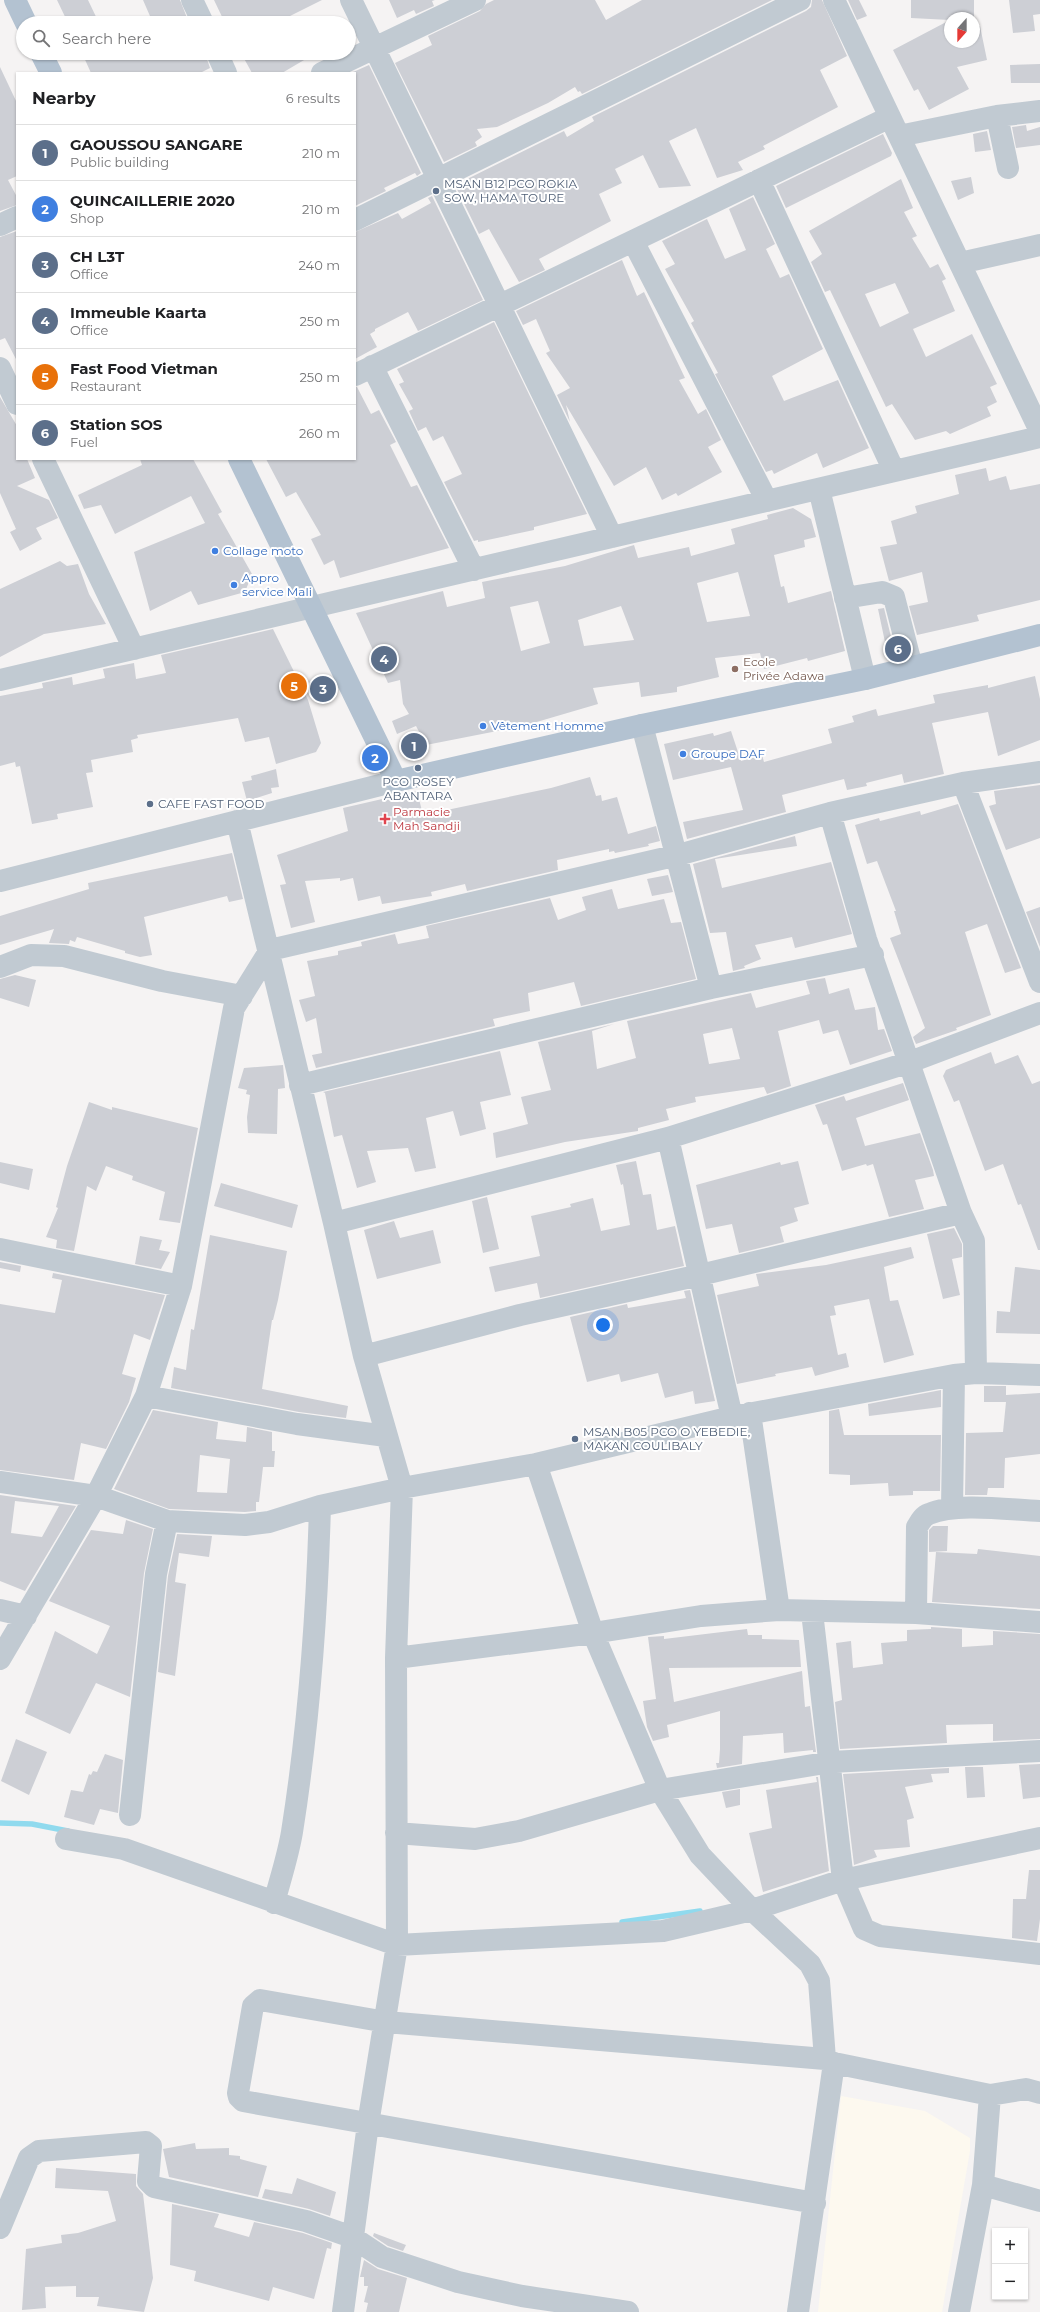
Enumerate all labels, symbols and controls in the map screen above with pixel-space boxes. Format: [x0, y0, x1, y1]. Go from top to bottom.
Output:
north arrow [944, 12, 980, 48]
search box [16, 16, 356, 60]
icon: search [30, 27, 52, 49]
text: Search here [62, 29, 151, 48]
text: Nearby [32, 88, 96, 108]
text: 6 results [286, 90, 340, 106]
text: GAOUSSOU SANGARE [70, 135, 243, 154]
text: 1 [42, 145, 48, 161]
text: 210 m [302, 145, 340, 161]
text: Public building [70, 154, 169, 170]
place label: MSAN B12 PCO ROKIA SOW, HAMA TOURE [444, 176, 578, 205]
marker: MSAN B12 PCO ROKIA SOW, HAMA TOURE [431, 186, 441, 196]
text: QUINCAILLERIE 2020 [70, 191, 235, 210]
text: 2 [41, 201, 49, 217]
text: 210 m [302, 201, 340, 217]
text: Shop [70, 210, 104, 226]
text: CH L3T [70, 247, 124, 266]
text: 3 [41, 257, 49, 273]
text: 240 m [299, 257, 340, 273]
text: Office [70, 266, 108, 282]
text: Immeuble Kaarta [70, 303, 206, 322]
text: 4 [41, 313, 49, 329]
text: 250 m [299, 313, 340, 329]
text: Office [70, 322, 108, 338]
text: Fast Food Vietman [70, 359, 218, 378]
text: 5 [41, 369, 49, 385]
text: 250 m [299, 369, 340, 385]
text: Restaurant [70, 378, 141, 394]
text: Station SOS [70, 415, 162, 434]
text: 6 [41, 425, 49, 441]
text: 260 m [299, 425, 340, 441]
text: Fuel [70, 434, 98, 450]
place label: Collage moto [223, 543, 303, 558]
marker: Collage moto [210, 546, 220, 556]
place label: Appro service Mali [242, 570, 312, 599]
marker: Appro service Mali [229, 580, 239, 590]
pin: 6 [885, 634, 911, 664]
pin: 4 [371, 644, 397, 674]
place label: Ecole Privée Adawa [743, 654, 824, 683]
marker: Ecole Privée Adawa [730, 664, 740, 674]
pin: 5 [281, 671, 307, 701]
pin: 3 [310, 674, 336, 704]
place label: Vêtement Homme [491, 718, 604, 733]
marker: Vêtement Homme [478, 721, 488, 731]
pin: 1 [401, 731, 427, 761]
pin: 2 [362, 743, 388, 773]
place label: Groupe DAF [691, 746, 765, 761]
marker: Groupe DAF [678, 749, 688, 759]
marker: PCO ROSEY ABANTARA [413, 763, 423, 773]
place label: PCO ROSEY ABANTARA [382, 774, 454, 803]
place label: CAFE FAST FOOD [158, 796, 264, 811]
marker: CAFE FAST FOOD [145, 799, 155, 809]
place label: Parmacie Mah Sandji [393, 804, 460, 833]
marker: Parmacie Mah Sandji [380, 814, 390, 824]
your location [593, 1315, 613, 1335]
place label: MSAN B05 PCO O YEBEDIE, MAKAN COULIBALY [583, 1424, 750, 1453]
marker: MSAN B05 PCO O YEBEDIE, MAKAN COULIBALY [570, 1434, 580, 1444]
map controls [992, 2228, 1028, 2300]
button: + [992, 2228, 1028, 2264]
button: − [992, 2264, 1028, 2300]

